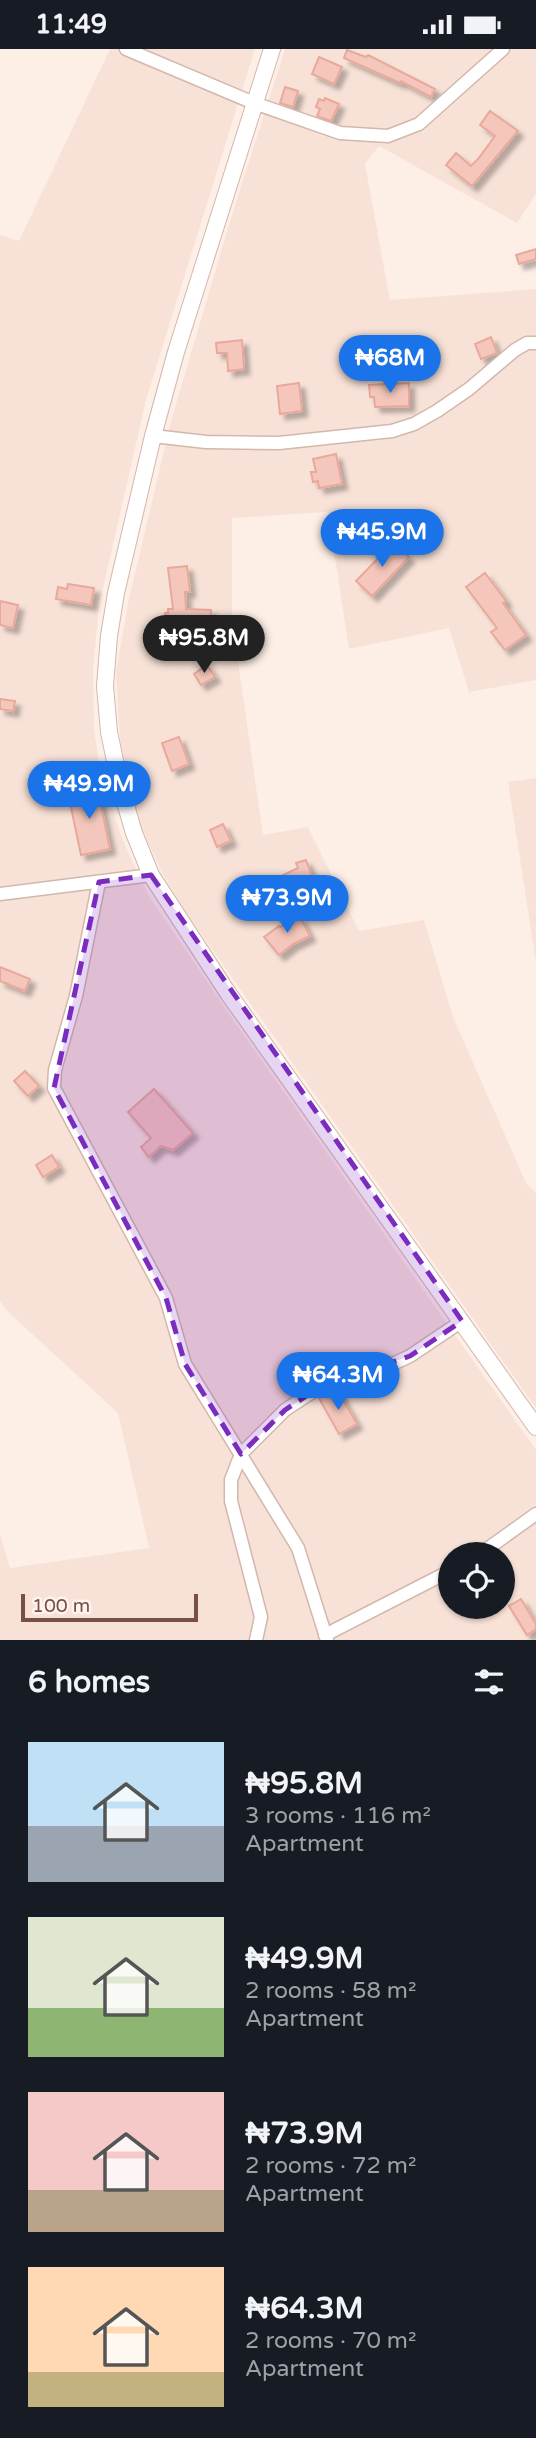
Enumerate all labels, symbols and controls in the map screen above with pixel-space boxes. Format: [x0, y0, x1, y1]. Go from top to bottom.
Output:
text: 11:49 [35, 9, 107, 40]
pin: ₦68M [349, 335, 431, 395]
text: ₦68M [355, 344, 425, 372]
pin: ₦45.9M [325, 510, 439, 569]
text: ₦45.9M [337, 518, 427, 546]
pin: ₦95.8M [147, 615, 261, 675]
text: ₦95.8M [159, 624, 249, 652]
pin: ₦49.9M [32, 761, 146, 821]
text: ₦49.9M [44, 770, 134, 798]
pin: ₦73.9M [230, 875, 344, 935]
text: ₦73.9M [242, 884, 332, 912]
pin: ₦64.3M [281, 1353, 395, 1412]
text: ₦64.3M [293, 1361, 383, 1389]
map controls [438, 1542, 515, 1619]
button: locate [438, 1542, 515, 1619]
scale bar [21, 1591, 198, 1623]
text: 100 m [32, 1595, 90, 1617]
icon: filters [470, 1663, 508, 1701]
text: 6 homes [28, 1664, 150, 1701]
text: ₦95.8M [245, 1765, 363, 1802]
icon: home [84, 1770, 168, 1854]
text: 3 rooms · 116 m² [245, 1802, 431, 1830]
text: Apartment [245, 1830, 364, 1858]
text: ₦49.9M [245, 1940, 363, 1977]
icon: home [84, 1945, 168, 2029]
text: 2 rooms · 58 m² [245, 1977, 416, 2005]
text: Apartment [245, 2005, 364, 2033]
text: ₦73.9M [245, 2115, 363, 2152]
icon: home [84, 2120, 168, 2204]
text: 2 rooms · 72 m² [245, 2152, 416, 2180]
text: Apartment [245, 2180, 364, 2208]
text: ₦64.3M [245, 2290, 363, 2327]
icon: home [84, 2295, 168, 2379]
text: 2 rooms · 70 m² [245, 2327, 416, 2355]
text: Apartment [245, 2355, 364, 2383]

